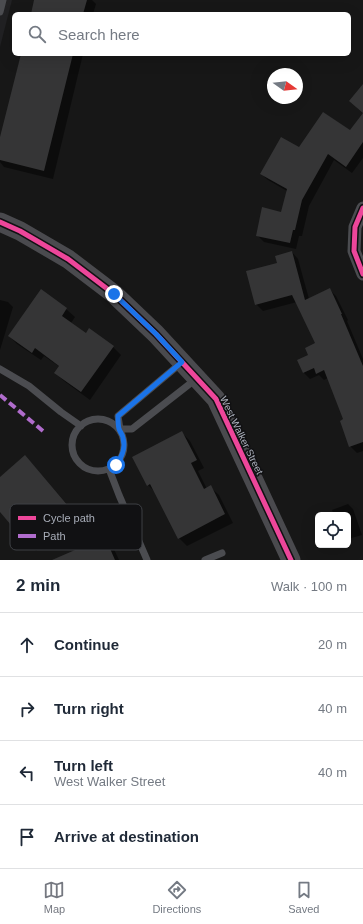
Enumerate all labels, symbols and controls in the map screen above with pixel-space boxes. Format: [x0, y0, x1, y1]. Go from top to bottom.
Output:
search box [12, 12, 351, 56]
icon: search [26, 23, 48, 45]
text: Search here [58, 26, 140, 43]
north arrow [267, 68, 303, 104]
route end [105, 285, 123, 303]
street label: West Walker Street [218, 394, 265, 476]
route start [107, 456, 125, 474]
legend [10, 504, 142, 550]
text: Cycle path [43, 512, 95, 524]
map controls [315, 512, 351, 548]
button: locate [315, 512, 351, 548]
text: Path [43, 530, 66, 542]
text: 2 min [16, 576, 60, 595]
text: Walk · 100 m [271, 579, 347, 594]
icon: ahead [16, 634, 38, 656]
text: Continue [54, 636, 119, 653]
text: 20 m [318, 637, 347, 652]
icon: right [16, 698, 38, 720]
text: Turn right [54, 700, 124, 717]
text: 40 m [318, 701, 347, 716]
text: Turn left [54, 757, 113, 774]
icon: left [16, 762, 38, 784]
text: 40 m [318, 765, 347, 780]
text: West Walker Street [54, 774, 165, 789]
icon: arrive [16, 826, 38, 848]
text: Arrive at destination [54, 828, 199, 845]
tab: Map [43, 879, 65, 915]
tab: Directions [152, 879, 201, 915]
tab: Saved [288, 879, 319, 915]

